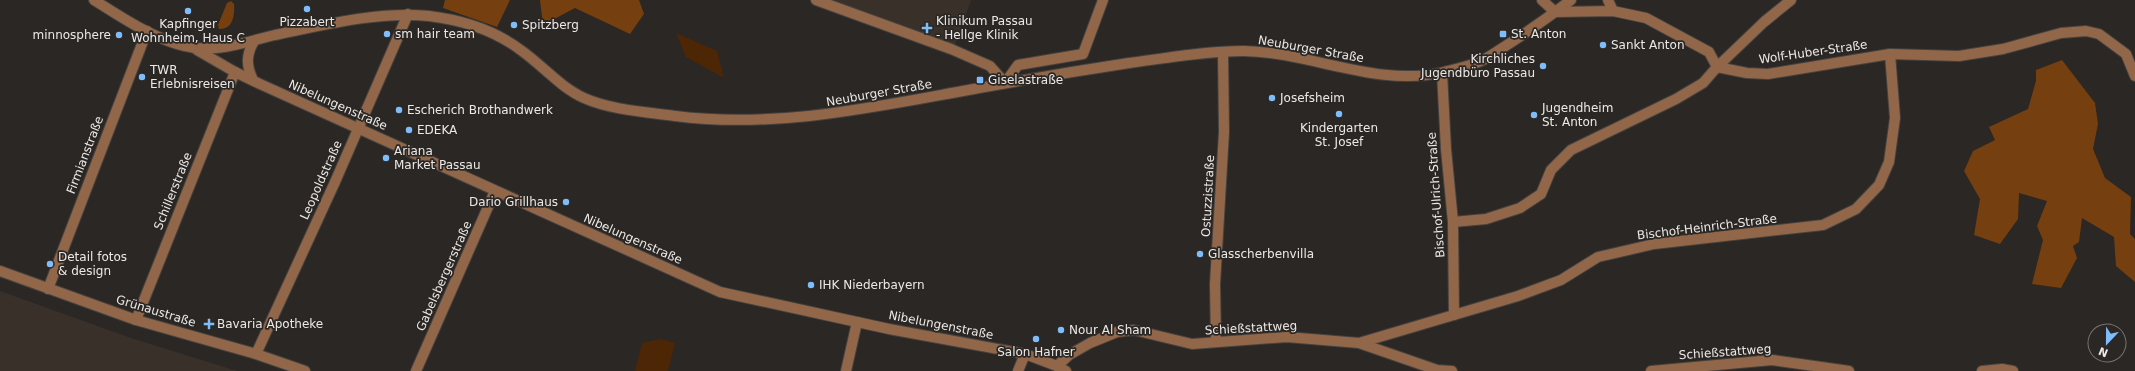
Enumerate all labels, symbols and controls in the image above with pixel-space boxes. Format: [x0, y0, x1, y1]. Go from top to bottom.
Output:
marker: Pizzabert [302, 4, 312, 14]
marker: Kapfinger Wohnheim, Haus C [183, 6, 193, 16]
place label: Klinikum Passau - Hellge Klinik [936, 14, 1033, 42]
place label: Pizzabert [280, 15, 335, 29]
place label: Kapfinger Wohnheim, Haus C [131, 17, 245, 45]
place label: Spitzberg [522, 18, 579, 32]
marker: Spitzberg [509, 20, 519, 30]
marker: Klinikum Passau - Hellge Klinik [921, 22, 933, 34]
place label: sm hair team [395, 27, 475, 41]
place label: St. Anton [1511, 27, 1566, 41]
place label: minnosphere [33, 28, 111, 42]
marker: sm hair team [382, 29, 392, 39]
marker: St. Anton [1498, 29, 1508, 39]
marker: minnosphere [114, 30, 124, 40]
street label: Neuburger Straße [1257, 33, 1365, 65]
street label: Wolf-Huber-Straße [1758, 37, 1868, 67]
place label: Sankt Anton [1611, 38, 1685, 52]
marker: Sankt Anton [1598, 40, 1608, 50]
place label: Kirchliches Jugendbüro Passau [1420, 52, 1535, 80]
marker: Kirchliches Jugendbüro Passau [1538, 61, 1548, 71]
place label: TWR Erlebnisreisen [149, 63, 235, 91]
marker: TWR Erlebnisreisen [137, 72, 147, 82]
place label: Giselastraße [988, 73, 1063, 87]
marker: Giselastraße [975, 75, 985, 85]
street label: Nibelungenstraße [286, 77, 390, 133]
street label: Neuburger Straße [825, 77, 933, 109]
place label: Josefsheim [1279, 91, 1345, 105]
marker: Josefsheim [1267, 93, 1277, 103]
place label: Jugendheim St. Anton [1541, 101, 1613, 129]
place label: Escherich Brothandwerk [407, 103, 553, 117]
marker: Escherich Brothandwerk [394, 105, 404, 115]
marker: Kindergarten St. Josef [1334, 109, 1344, 119]
marker: Jugendheim St. Anton [1529, 110, 1539, 120]
street label: Firmianstraße [64, 114, 106, 196]
place label: Kindergarten St. Josef [1300, 121, 1378, 149]
place label: EDEKA [417, 123, 458, 137]
marker: EDEKA [404, 125, 414, 135]
street label: Bischof-Ulrich-Straße [1425, 132, 1447, 258]
street label: Leopoldstraße [297, 138, 345, 222]
place label: Ariana Market Passau [394, 144, 481, 172]
street label: Schillerstraße [151, 150, 195, 232]
marker: Ariana Market Passau [381, 153, 391, 163]
street label: Ostuzzistraße [1199, 155, 1217, 237]
place label: Dario Grillhaus [469, 195, 558, 209]
marker: Dario Grillhaus [561, 197, 571, 207]
street label: Nibelungenstraße [581, 211, 685, 267]
street label: Bischof-Heinrich-Straße [1636, 211, 1778, 243]
street label: Gabelsbergerstraße [413, 219, 475, 333]
place label: Glasscherbenvilla [1208, 247, 1314, 261]
marker: Glasscherbenvilla [1195, 249, 1205, 259]
place label: Detail fotos & design [58, 250, 127, 278]
marker: Detail fotos & design [45, 259, 55, 269]
place label: IHK Niederbayern [819, 278, 925, 292]
marker: IHK Niederbayern [806, 280, 816, 290]
street label: Grünaustraße [114, 292, 198, 330]
street label: Nibelungenstraße [887, 308, 995, 342]
place label: Bavaria Apotheke [217, 317, 323, 331]
marker: Bavaria Apotheke [204, 319, 214, 329]
street label: Schießstattweg [1204, 319, 1298, 337]
place label: Nour Al Sham [1069, 323, 1151, 337]
north arrow [2087, 323, 2127, 363]
marker: Nour Al Sham [1056, 325, 1066, 335]
marker: Salon Hafner [1031, 334, 1041, 344]
street label: Schießstattweg [1678, 342, 1772, 362]
text: N [2097, 344, 2110, 360]
place label: Salon Hafner [997, 345, 1075, 359]

